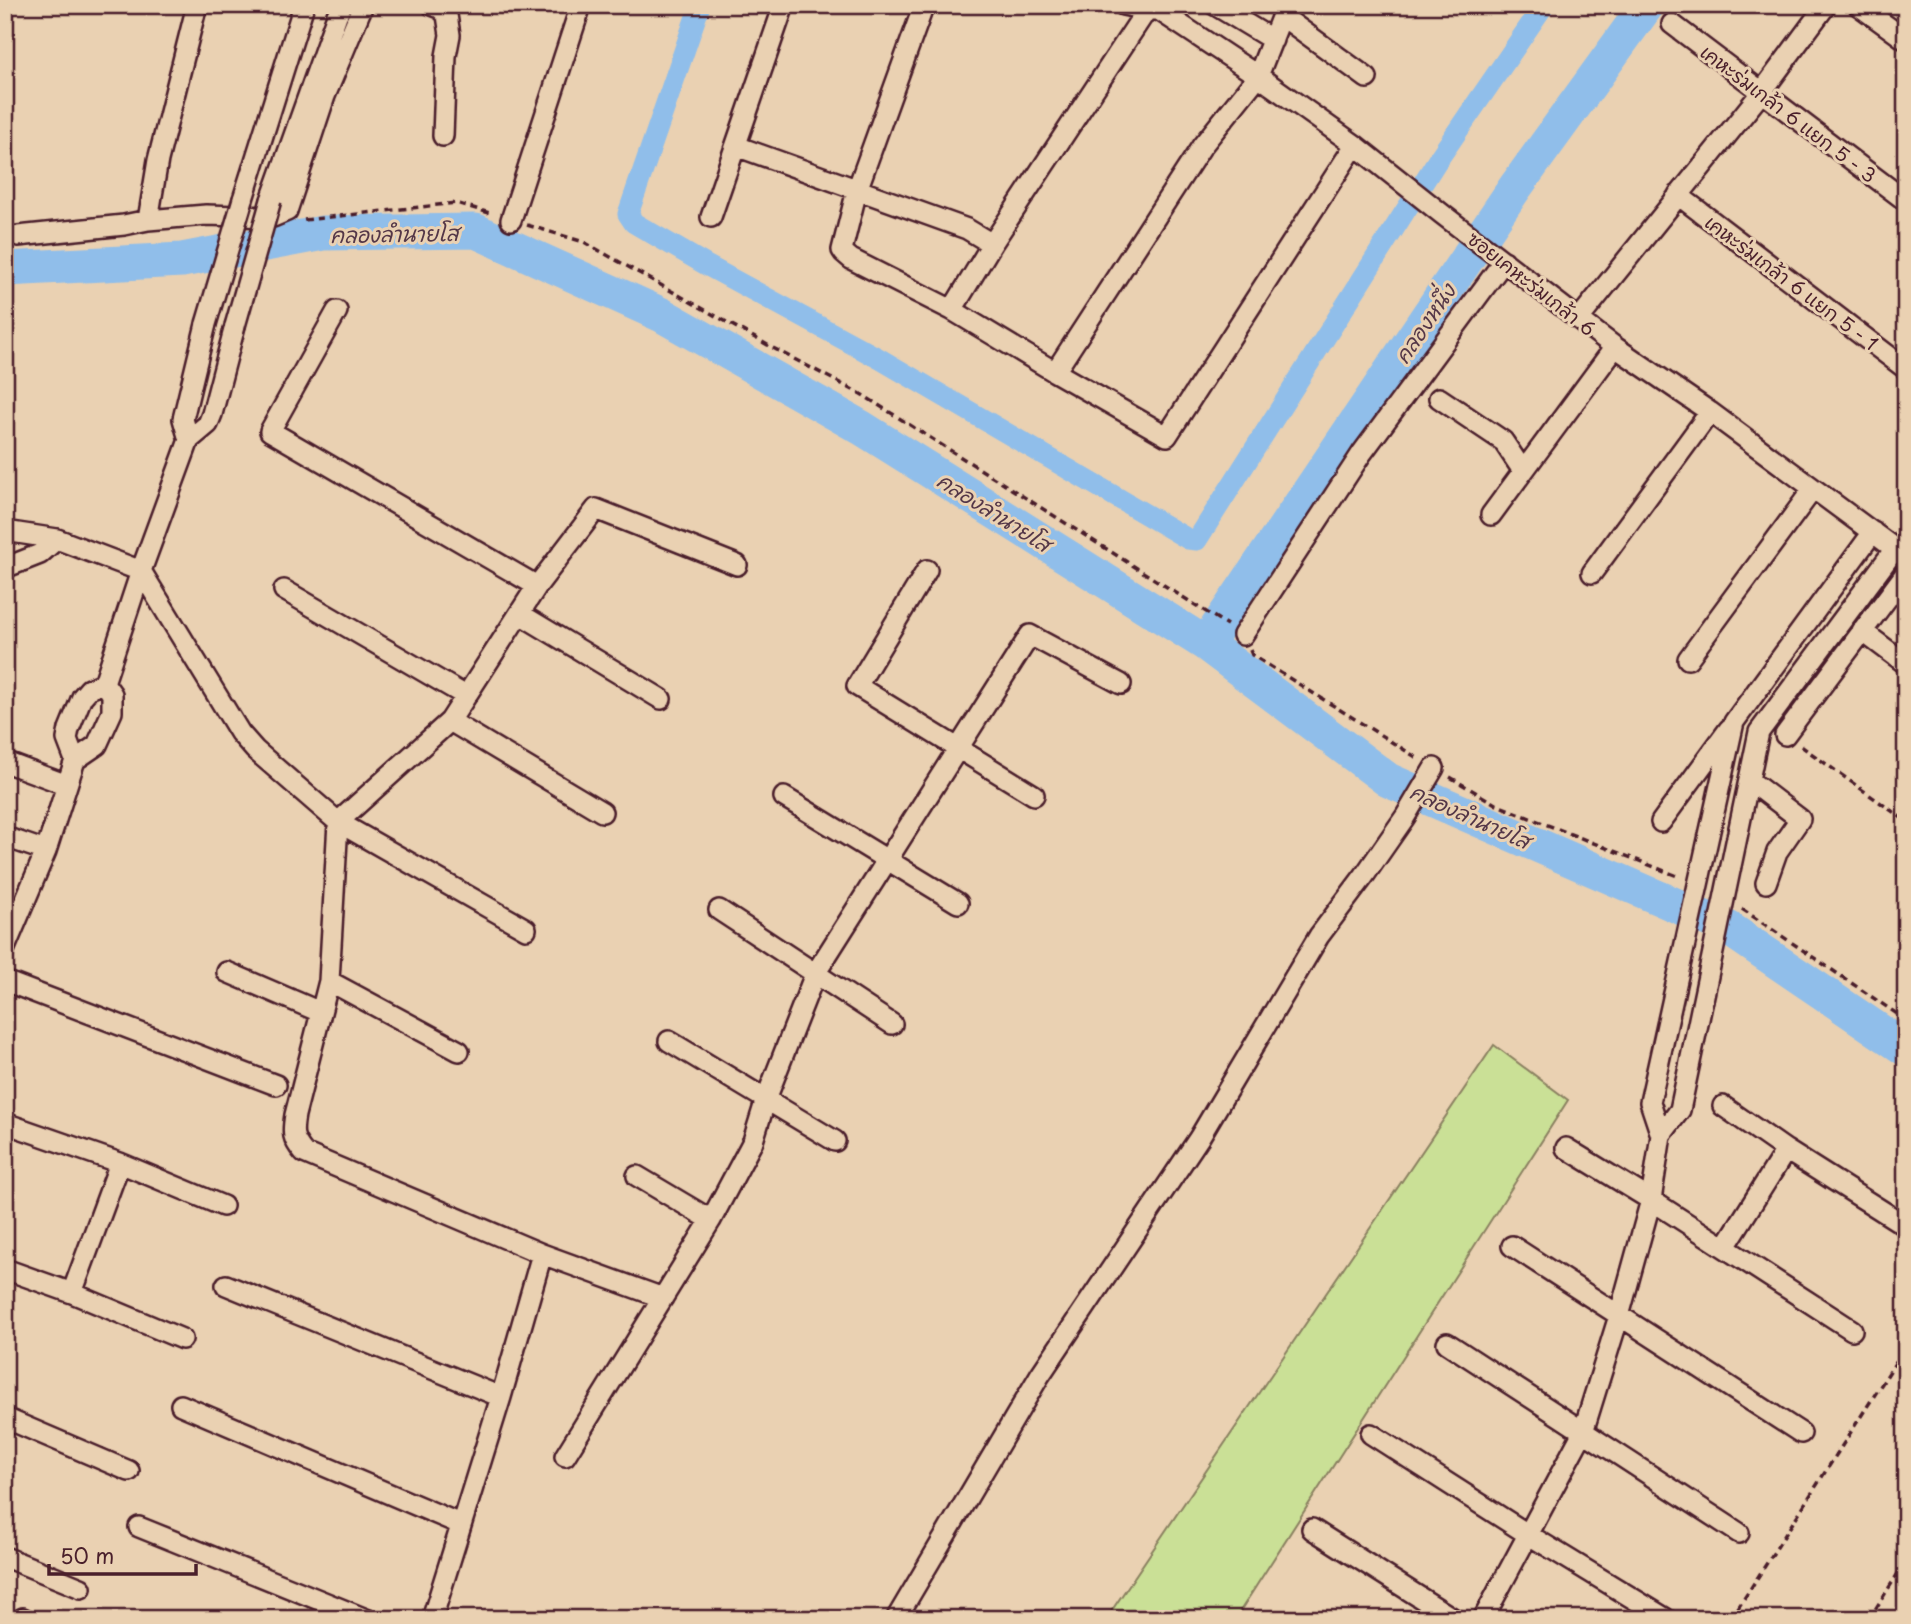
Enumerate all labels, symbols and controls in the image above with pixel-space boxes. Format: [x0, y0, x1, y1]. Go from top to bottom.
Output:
street label: เคหะร่มเกล้า 6 แยก 5 - 3 [1695, 37, 1883, 189]
street label: เคหะร่มเกล้า 6 แยก 5 - 1 [1700, 208, 1884, 356]
water label: คลองลำนายโส [330, 216, 463, 250]
street label: ซอยเคหะร่มเกล้า 6 [1462, 224, 1602, 342]
water label: คลองหนึ่ง [1385, 275, 1464, 369]
water label: คลองลำนายโส [931, 464, 1061, 561]
water label: คลองลำนายโส [1405, 774, 1539, 857]
scale bar [49, 1533, 196, 1577]
text: 50 m [60, 1539, 114, 1571]

